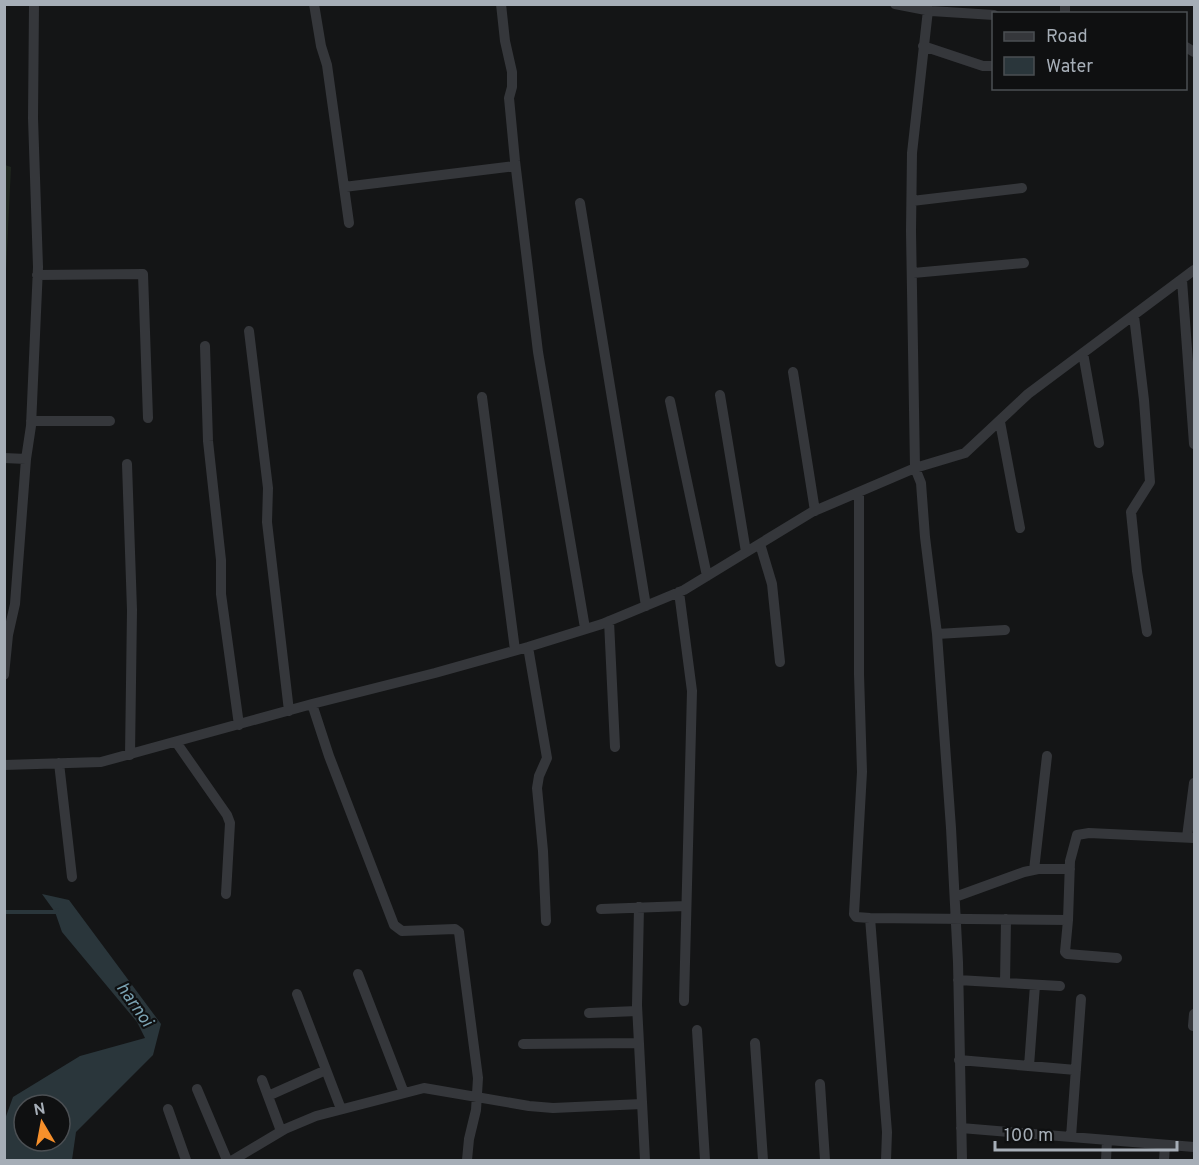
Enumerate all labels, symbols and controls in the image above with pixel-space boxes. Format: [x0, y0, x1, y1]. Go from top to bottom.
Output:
legend [992, 12, 1187, 90]
text: Road [1046, 26, 1088, 49]
text: Water [1046, 56, 1093, 79]
water label: harnoi [110, 978, 159, 1033]
north arrow [12, 1093, 72, 1153]
text: N [32, 1099, 47, 1121]
scale bar [995, 1114, 1176, 1152]
text: 100 m [1004, 1125, 1053, 1148]

